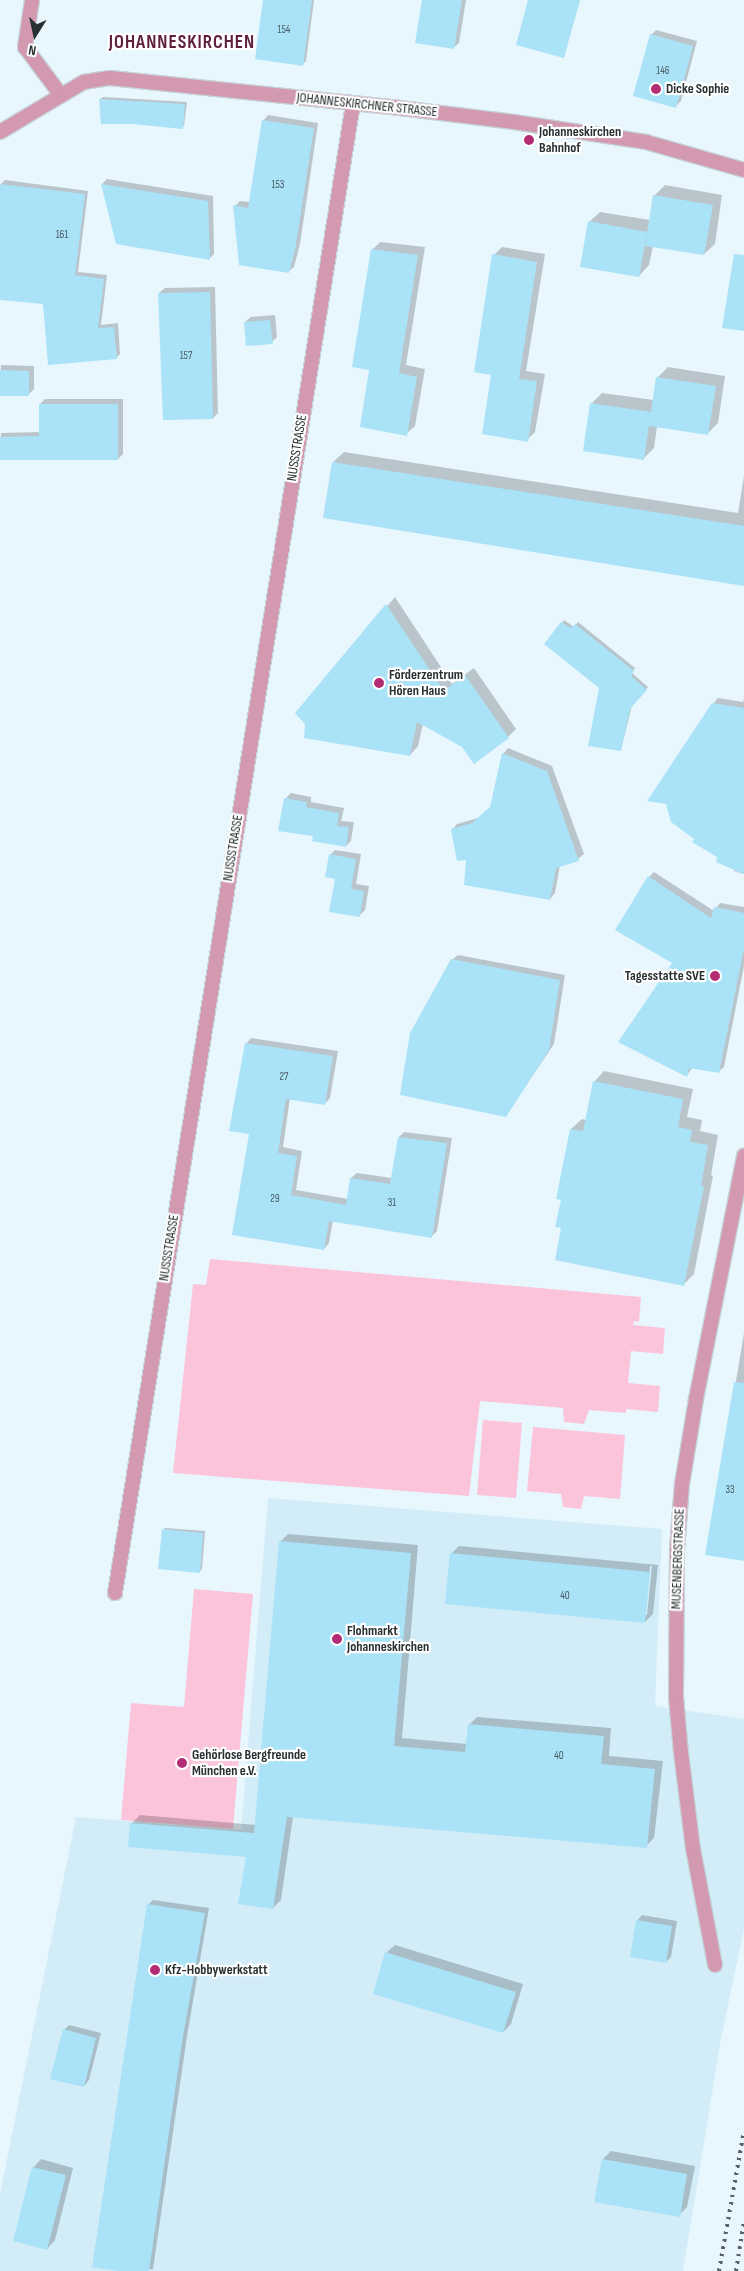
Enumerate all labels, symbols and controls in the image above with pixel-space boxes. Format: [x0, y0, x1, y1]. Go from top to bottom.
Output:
north arrow [10, 10, 60, 60]
house number: 154 [278, 23, 290, 37]
district label: JOHANNESKIRCHEN [107, 32, 257, 54]
text: N [27, 41, 37, 59]
house number: 146 [656, 64, 670, 78]
place label: Dicke Sophie [666, 81, 729, 97]
marker: Dicke Sophie [650, 83, 662, 95]
street label: JOHANNESKIRCHNER STRASSE [296, 89, 438, 121]
place label: Johanneskirchen Bahnhof [539, 124, 621, 156]
marker: Johanneskirchen Bahnhof [523, 134, 535, 146]
house number: 153 [272, 178, 284, 192]
house number: 161 [56, 228, 68, 242]
house number: 157 [180, 349, 192, 363]
street label: NUSSSTRASSE [283, 414, 311, 482]
place label: Förderzentrum Hören Haus [389, 667, 463, 700]
marker: Förderzentrum Hören Haus [373, 677, 385, 689]
street label: NUSSSTRASSE [219, 814, 247, 882]
place label: Tagesstatte SVE [625, 968, 705, 984]
marker: Tagesstatte SVE [709, 970, 721, 982]
house number: 27 [280, 1070, 288, 1084]
house number: 29 [270, 1192, 280, 1206]
house number: 31 [388, 1196, 396, 1210]
street label: NUSSSTRASSE [155, 1214, 183, 1282]
house number: 33 [725, 1483, 735, 1497]
street label: MUSENBERGSTRASSE [668, 1508, 688, 1610]
house number: 40 [560, 1589, 570, 1603]
place label: Flohmarkt Johanneskirchen [347, 1623, 429, 1655]
marker: Flohmarkt Johanneskirchen [331, 1633, 343, 1645]
place label: Gehörlose Bergfreunde München e.V. [192, 1747, 306, 1780]
house number: 40 [554, 1749, 564, 1763]
marker: Gehörlose Bergfreunde München e.V. [176, 1757, 188, 1769]
place label: Kfz-Hobbywerkstatt [165, 1962, 268, 1978]
marker: Kfz-Hobbywerkstatt [149, 1964, 161, 1976]

